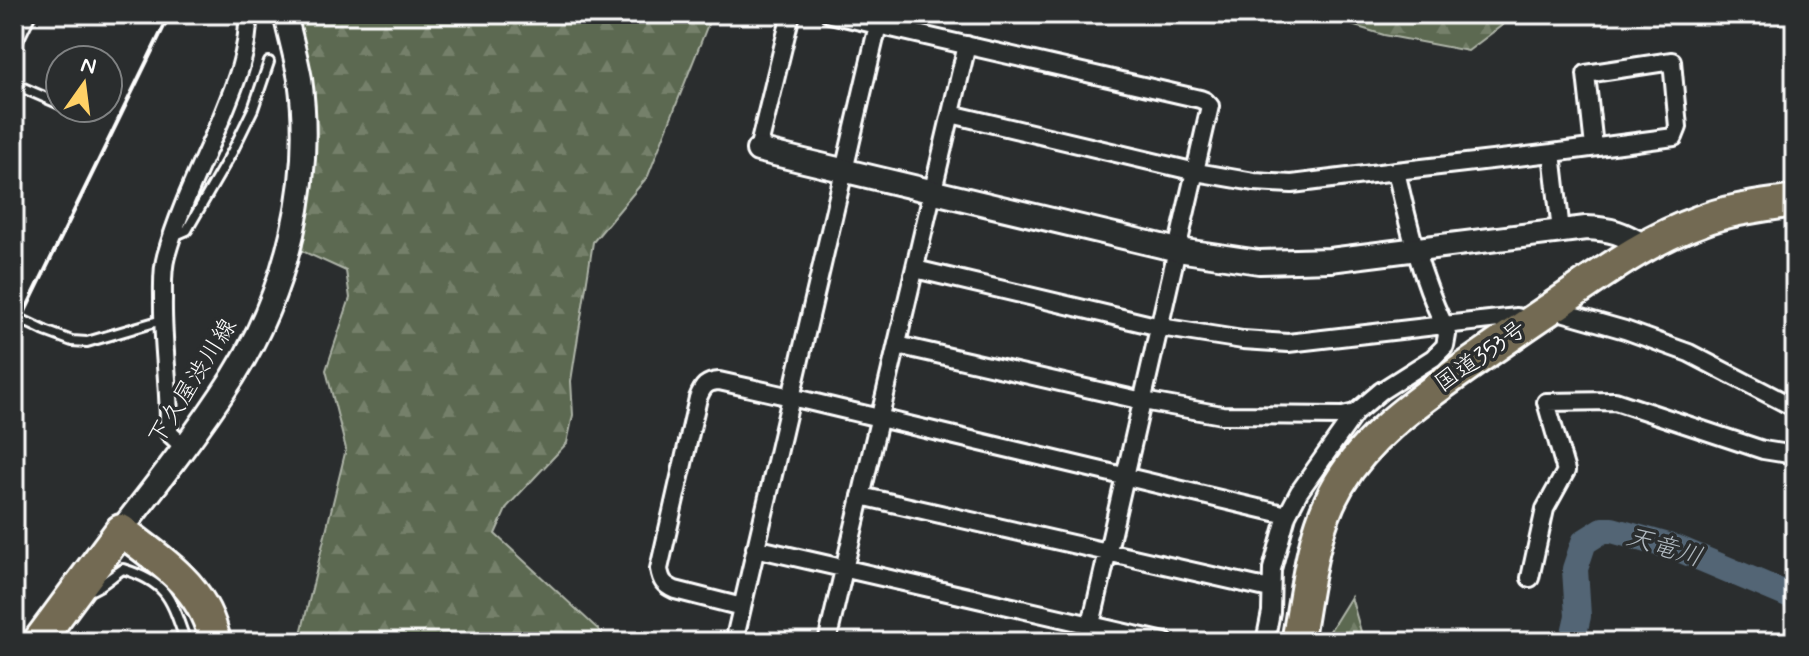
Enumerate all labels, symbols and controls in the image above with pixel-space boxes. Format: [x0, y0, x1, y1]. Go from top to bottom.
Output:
north arrow [44, 44, 124, 124]
text: N [78, 51, 99, 82]
street label: 下久屋渋川線 [142, 313, 244, 451]
street label: 国道353号 [1429, 314, 1533, 400]
water label: 天竜川 [1622, 520, 1706, 576]

